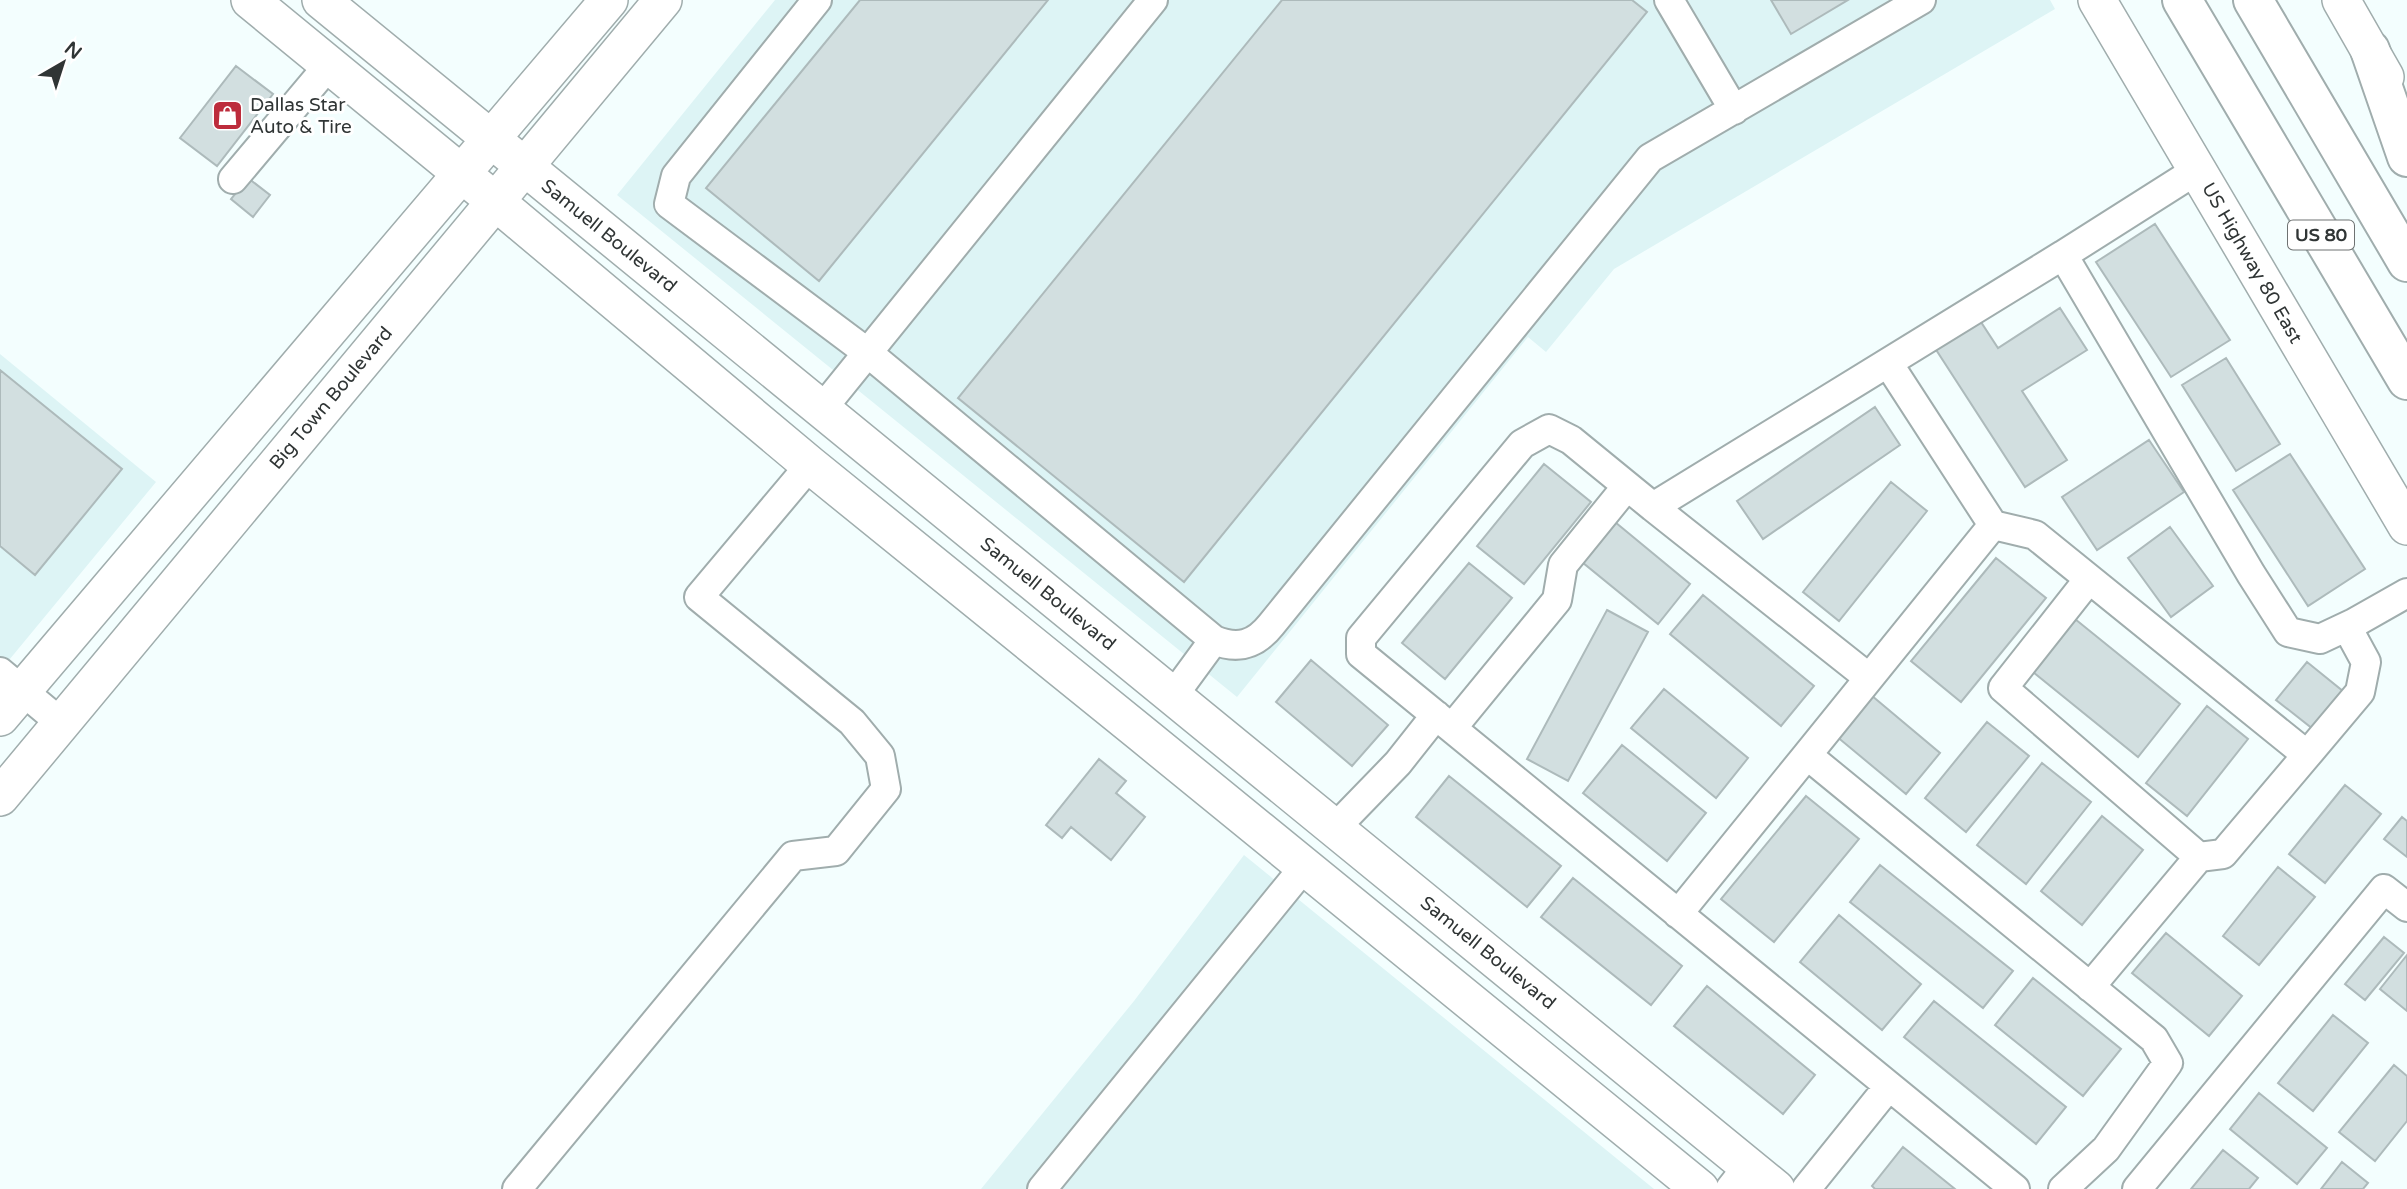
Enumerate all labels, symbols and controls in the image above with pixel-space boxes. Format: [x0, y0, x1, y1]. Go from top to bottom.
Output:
north arrow [28, 28, 98, 98]
text: N [60, 37, 86, 64]
place label: Dallas Star Auto & Tire [250, 94, 352, 138]
shop icon: Dallas Star Auto & Tire [210, 99, 244, 133]
street label: Samuell Boulevard [537, 175, 681, 297]
street label: US Highway 80 East [2197, 179, 2307, 347]
road number: US 80 [2288, 220, 2354, 249]
street label: Big Town Boulevard [265, 322, 397, 474]
street label: Samuell Boulevard [976, 533, 1120, 655]
street label: Samuell Boulevard [1416, 892, 1560, 1014]

